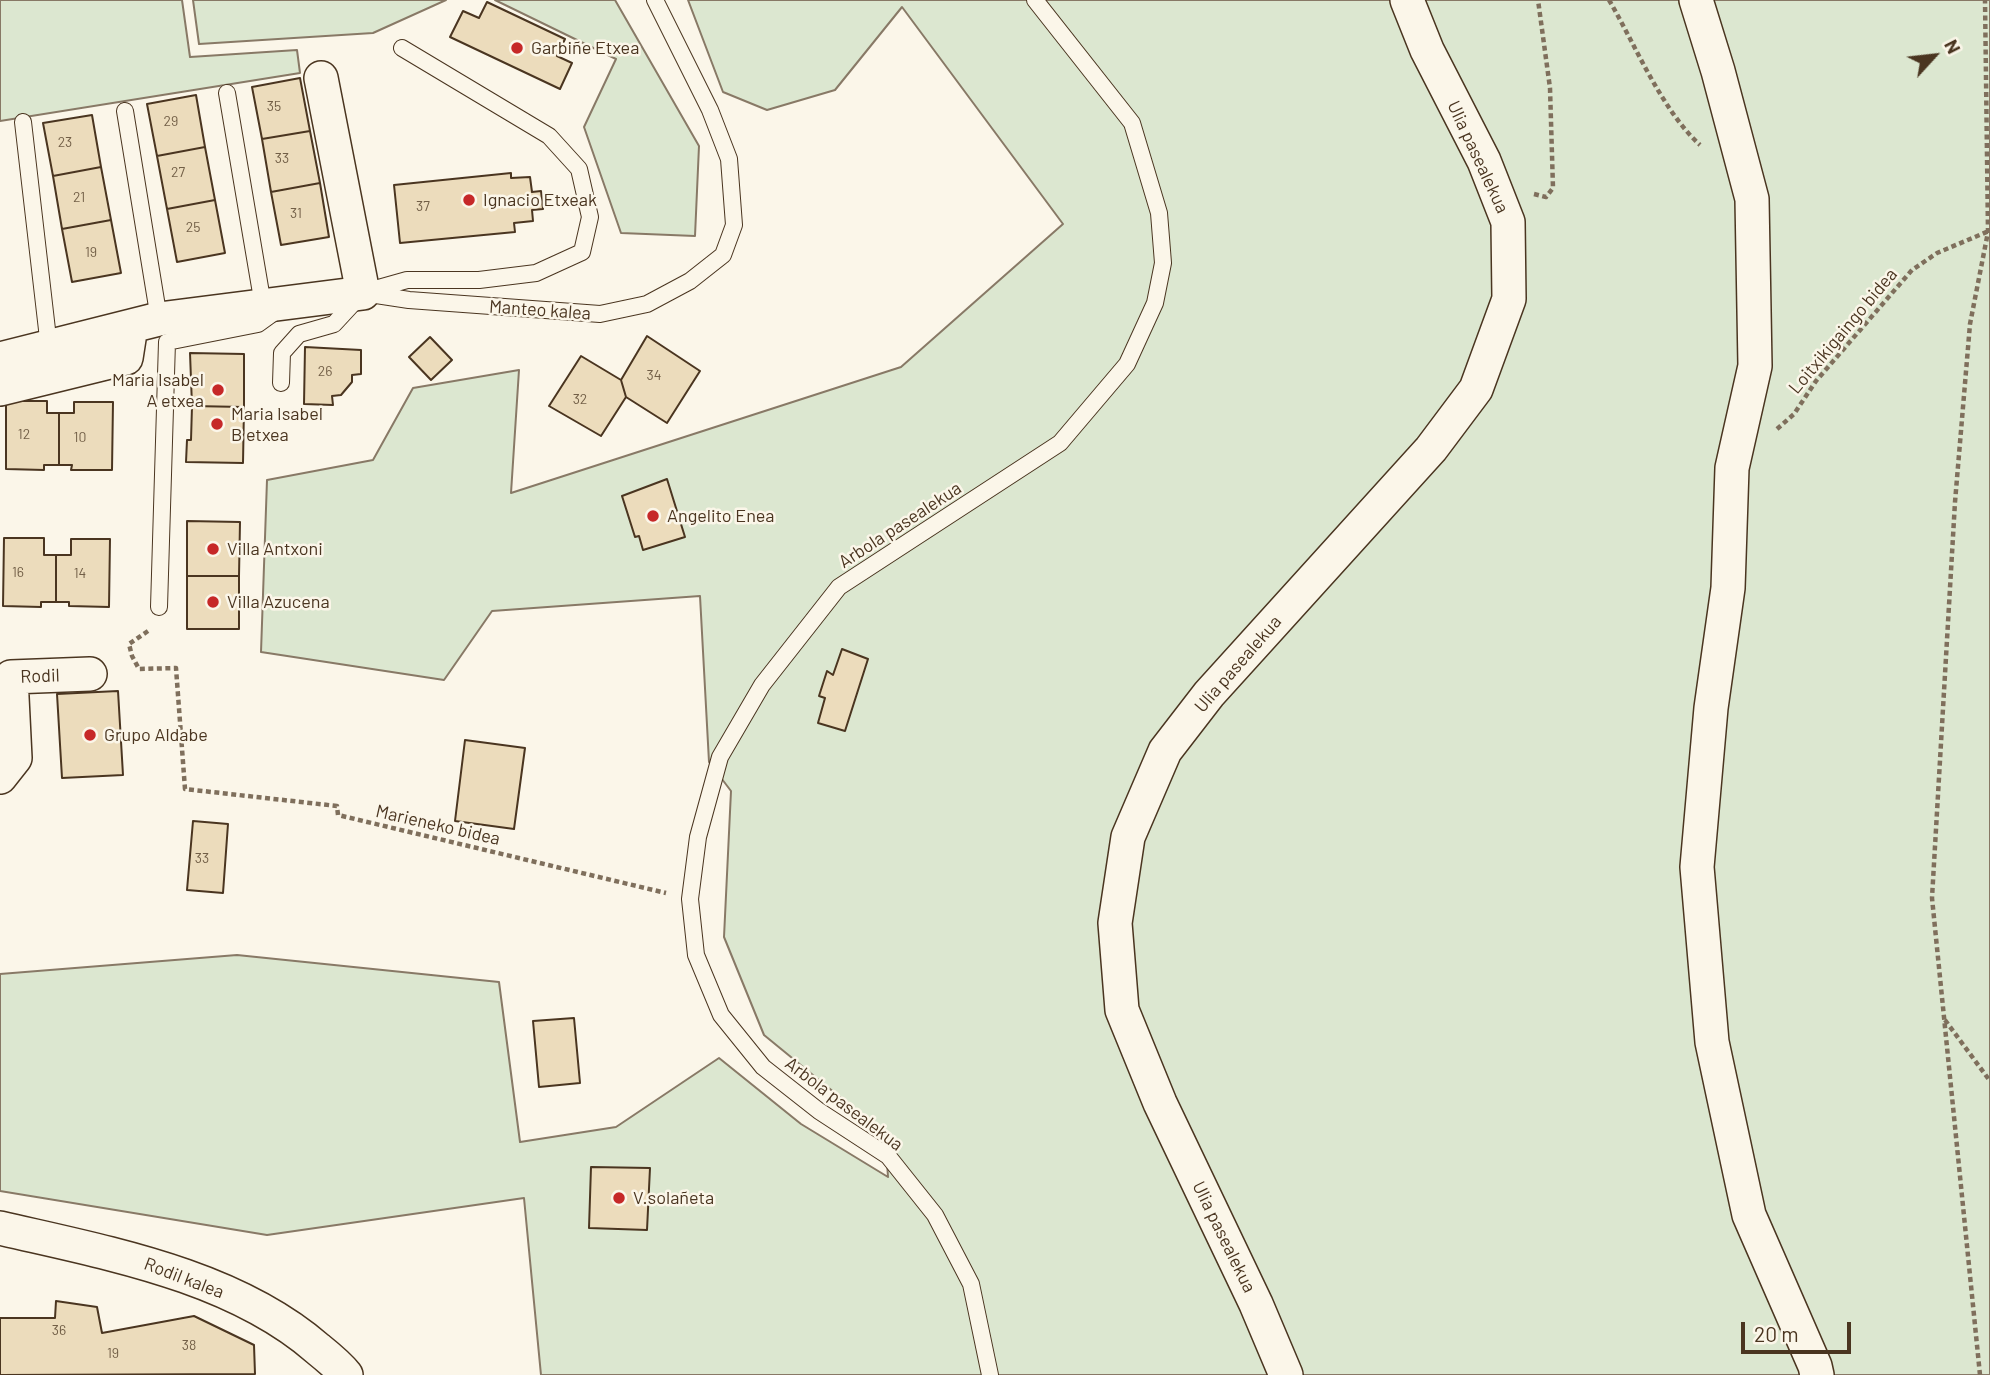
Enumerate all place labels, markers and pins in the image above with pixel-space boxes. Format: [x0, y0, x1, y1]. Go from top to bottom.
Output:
place label: Garbiñe Etxea [531, 37, 639, 59]
marker: Garbiñe Etxea [509, 40, 525, 56]
place label: Ignacio Etxeak [483, 189, 597, 211]
marker: Ignacio Etxeak [461, 192, 477, 208]
place label: Maria Isabel A etxea [112, 369, 204, 412]
marker: Maria Isabel A etxea [210, 382, 226, 398]
place label: Maria Isabel B etxea [231, 403, 323, 446]
marker: Maria Isabel B etxea [209, 416, 225, 432]
place label: Angelito Enea [667, 505, 774, 527]
marker: Angelito Enea [645, 508, 661, 524]
place label: Villa Antxoni [227, 538, 323, 560]
marker: Villa Antxoni [205, 541, 221, 557]
place label: Villa Azucena [227, 591, 330, 613]
marker: Villa Azucena [205, 594, 221, 610]
place label: Grupo Aldabe [104, 724, 208, 746]
marker: Grupo Aldabe [82, 727, 98, 743]
place label: V.solañeta [633, 1187, 714, 1209]
marker: V.solañeta [611, 1190, 627, 1206]

